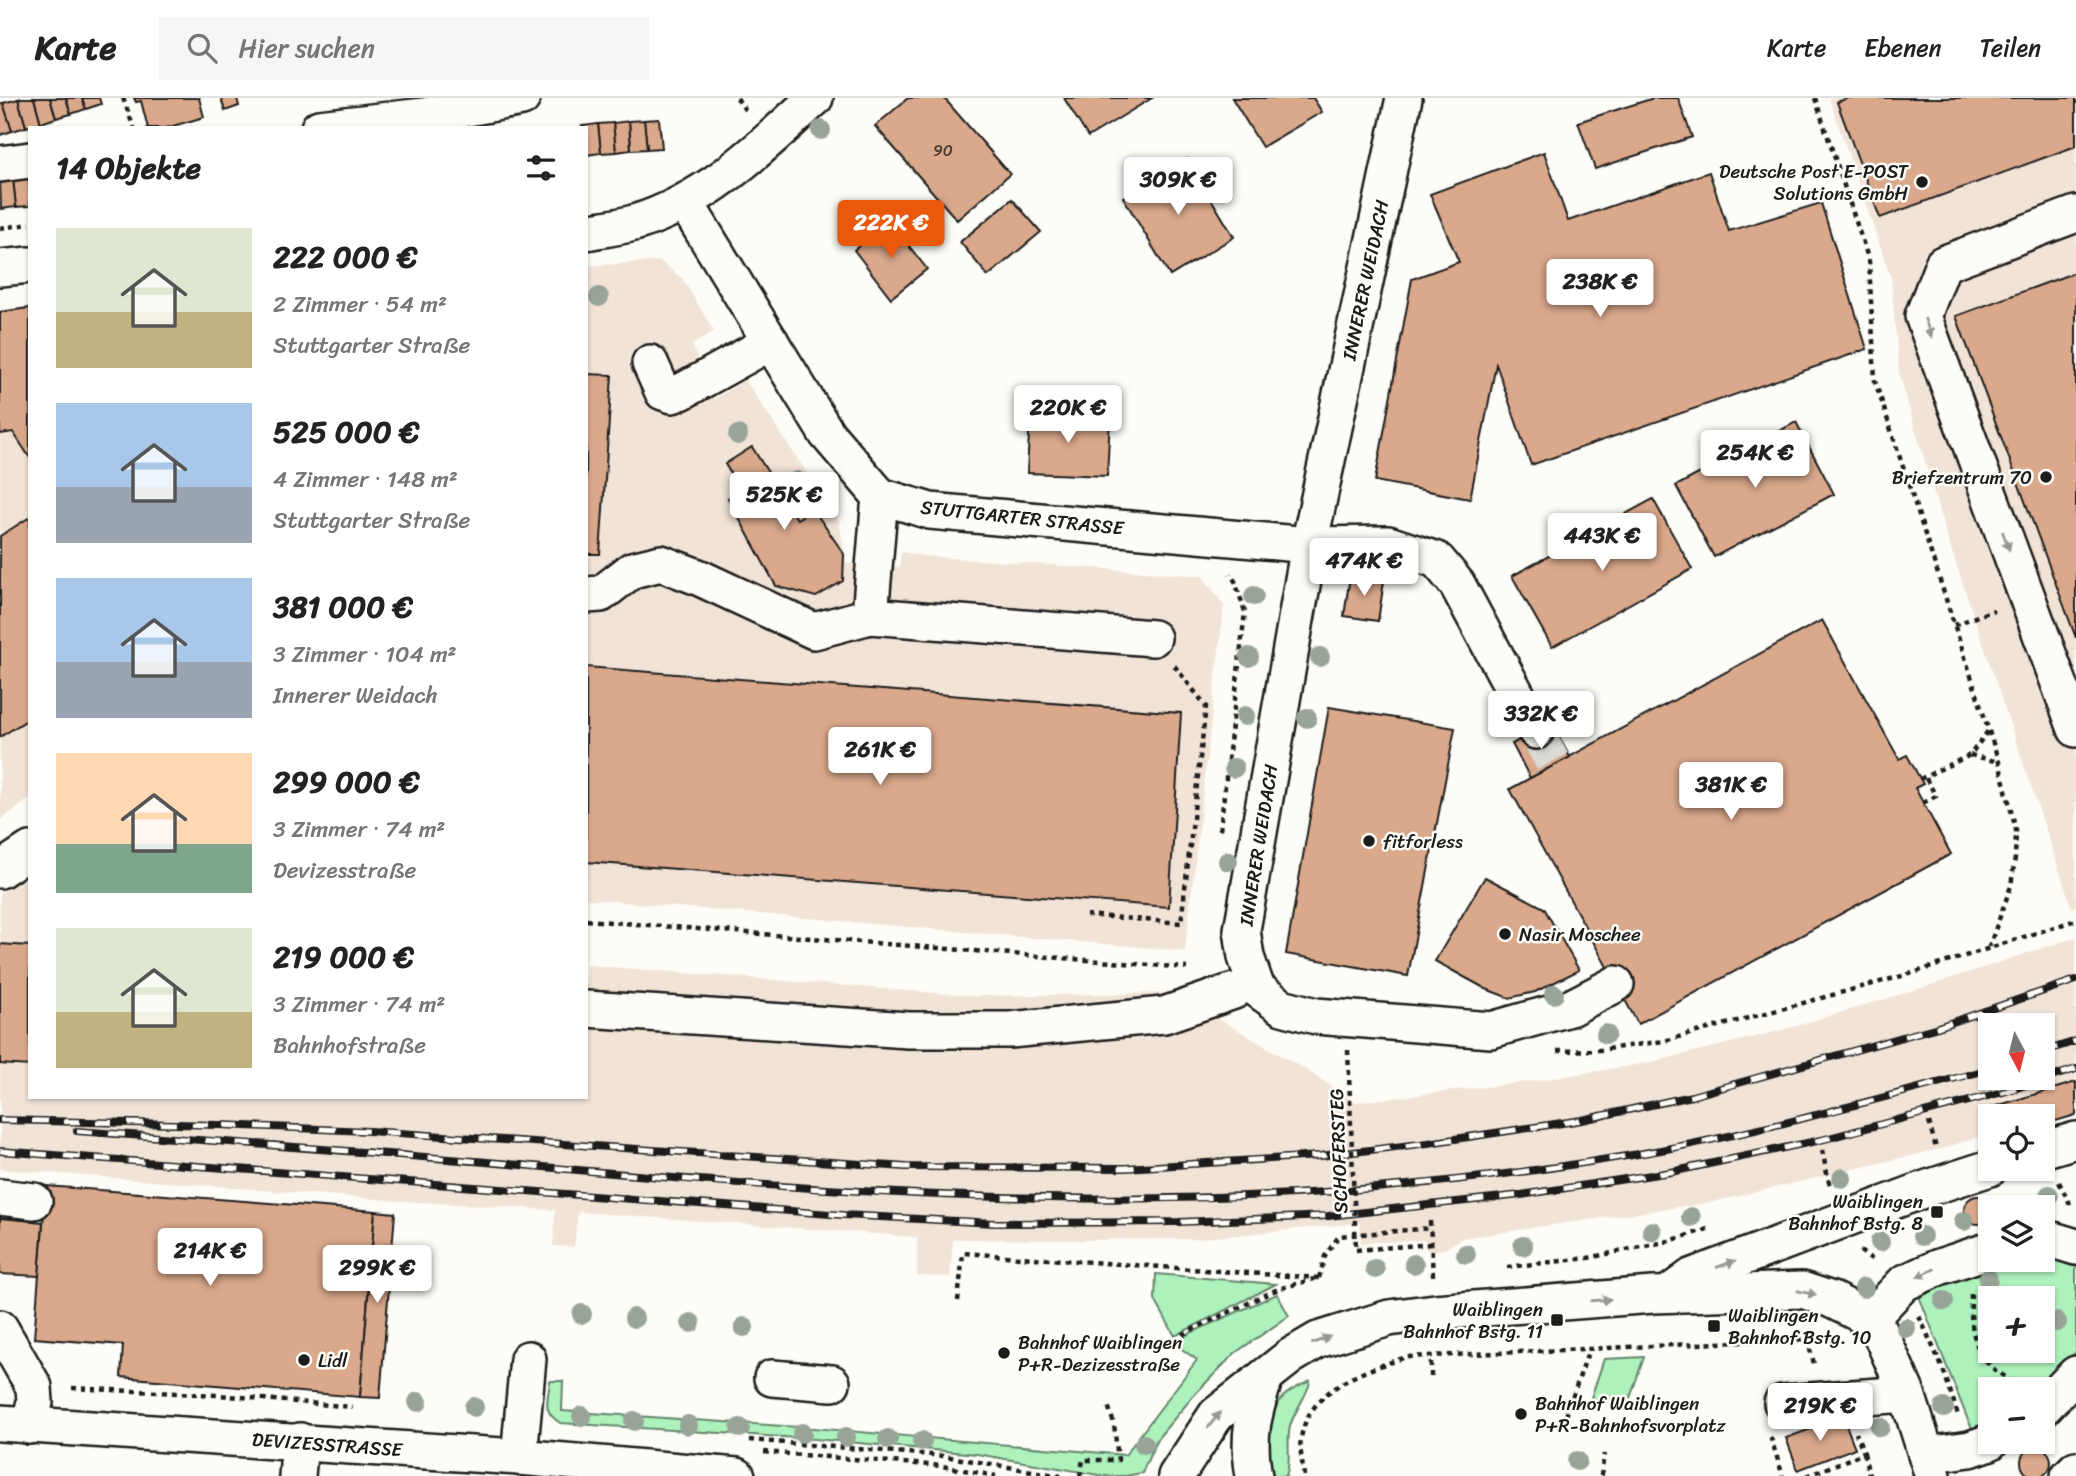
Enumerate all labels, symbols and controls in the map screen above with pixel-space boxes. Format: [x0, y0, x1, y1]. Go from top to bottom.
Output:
search box [159, 17, 649, 80]
text: Karte [35, 19, 117, 77]
text: Hier suchen [239, 25, 375, 71]
text: Karte [1767, 27, 1826, 69]
text: Ebenen [1864, 27, 1942, 69]
text: Teilen [1980, 27, 2041, 69]
icon: search [183, 29, 221, 67]
house number: 90 [933, 136, 953, 165]
text: 14 Objekte [56, 141, 201, 195]
icon: filters [522, 149, 560, 187]
place label: Deutsche Post E-POST Solutions GmbH [1719, 155, 1910, 210]
pin: 309K € [1121, 158, 1235, 217]
text: 309K € [1140, 159, 1216, 200]
marker: Deutsche Post E-POST Solutions GmbH [1914, 174, 1930, 190]
street label: INNERER WEIDACH [1332, 196, 1399, 364]
pin: 222K € [834, 200, 948, 260]
text: 222K € [853, 202, 929, 243]
text: 222 000 € [273, 230, 417, 284]
icon: home [112, 256, 196, 340]
pin: 238K € [1543, 260, 1657, 319]
text: 238K € [1562, 261, 1638, 302]
text: 2 Zimmer · 54 m² [273, 284, 447, 325]
one-way arrow [1922, 317, 1933, 338]
text: Stuttgarter Straße [273, 325, 470, 366]
pin: 220K € [1011, 386, 1125, 445]
text: 220K € [1030, 387, 1106, 428]
text: 525 000 € [273, 405, 419, 459]
pin: 254K € [1698, 430, 1812, 490]
icon: home [112, 431, 196, 515]
text: 254K € [1717, 432, 1793, 473]
text: 4 Zimmer · 148 m² [273, 459, 458, 500]
place label: Briefzentrum 70 [1892, 461, 2032, 494]
marker: Briefzentrum 70 [2038, 469, 2054, 485]
pin: 525K € [727, 472, 841, 532]
text: 525K € [746, 474, 822, 515]
street label: STUTTGARTER STRASSE [919, 490, 1126, 545]
text: Stuttgarter Straße [273, 500, 470, 541]
pin: 443K € [1545, 514, 1659, 573]
text: 443K € [1564, 515, 1640, 556]
one-way arrow [2001, 530, 2012, 551]
pin: 474K € [1307, 538, 1421, 598]
text: 474K € [1325, 540, 1403, 581]
text: 381 000 € [273, 580, 413, 634]
icon: home [112, 606, 196, 690]
text: 3 Zimmer · 104 m² [273, 634, 457, 675]
text: Innerer Weidach [273, 675, 438, 716]
pin: 332K € [1484, 692, 1598, 751]
text: 332K € [1504, 693, 1578, 734]
pin: 261K € [823, 728, 937, 787]
text: 261K € [844, 729, 916, 770]
text: 299 000 € [273, 755, 420, 809]
street label: INNERER WEIDACH [1229, 761, 1288, 929]
pin: 381K € [1674, 762, 1788, 822]
text: 381K € [1695, 764, 1767, 805]
icon: home [112, 781, 196, 865]
text: 3 Zimmer · 74 m² [273, 809, 445, 850]
place label: fitforless [1383, 825, 1463, 858]
marker: fitforless [1361, 833, 1377, 849]
text: Devizesstraße [273, 850, 416, 891]
place label: Nasir Moschee [1519, 918, 1641, 951]
marker: Nasir Moschee [1497, 926, 1513, 942]
text: 219 000 € [273, 930, 414, 984]
icon: home [112, 956, 196, 1040]
text: 3 Zimmer · 74 m² [273, 984, 445, 1025]
north arrow [1978, 1013, 2054, 1090]
map controls [1978, 1013, 2055, 1454]
text: Bahnhofstraße [273, 1025, 426, 1066]
street label: SCHOFERSTEG [1320, 1088, 1357, 1214]
button: locate [1978, 1104, 2055, 1181]
place label: Waiblingen Bahnhof Bstg. 8 [1788, 1185, 1924, 1240]
button: layers [1978, 1195, 2055, 1272]
marker: Waiblingen Bahnhof Bstg. 8 [1929, 1204, 1945, 1220]
pin: 214K € [153, 1228, 267, 1288]
text: 214K € [174, 1230, 246, 1271]
pin: 299K € [320, 1246, 434, 1305]
text: 299K € [339, 1247, 415, 1288]
one-way arrow [1715, 1258, 1736, 1269]
one-way arrow [1916, 1267, 1936, 1279]
button: + [1978, 1286, 2055, 1363]
one-way arrow [1796, 1288, 1818, 1299]
place label: Waiblingen Bahnhof Bstg. 11 [1403, 1293, 1543, 1348]
one-way arrow [1590, 1294, 1612, 1305]
place label: Waiblingen Bahnhof Bstg. 10 [1728, 1299, 1872, 1354]
marker: Waiblingen Bahnhof Bstg. 11 [1549, 1312, 1565, 1328]
marker: Waiblingen Bahnhof Bstg. 10 [1706, 1318, 1722, 1334]
place label: Bahnhof Waiblingen P+R-Dezizesstraße [1018, 1326, 1182, 1381]
one-way arrow [1311, 1334, 1332, 1345]
place label: Lidl [318, 1344, 348, 1377]
marker: Bahnhof Waiblingen P+R-Dezizesstraße [996, 1345, 1012, 1361]
marker: Lidl [296, 1352, 312, 1368]
button: − [1978, 1377, 2055, 1454]
pin: 219K € [1763, 1384, 1877, 1443]
text: 219K € [1784, 1385, 1856, 1426]
place label: Bahnhof Waiblingen P+R-Bahnhofsvorplatz [1535, 1387, 1726, 1442]
marker: Bahnhof Waiblingen P+R-Bahnhofsvorplatz [1513, 1406, 1529, 1422]
one-way arrow [1206, 1412, 1221, 1430]
street label: DEVIZESSTRASSE [251, 1423, 405, 1466]

